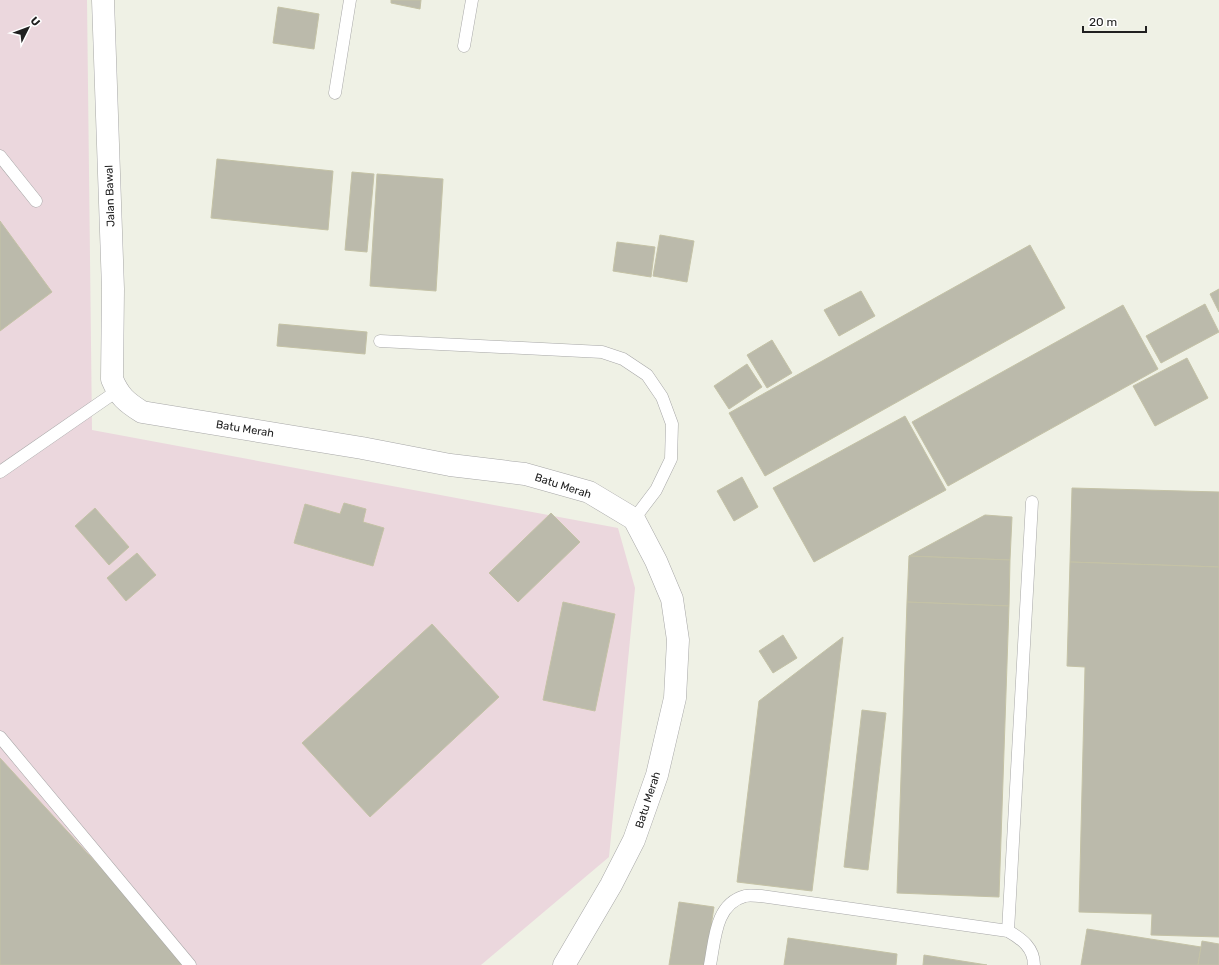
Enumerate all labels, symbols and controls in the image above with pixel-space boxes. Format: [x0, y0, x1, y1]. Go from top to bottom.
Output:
north arrow [8, 8, 48, 48]
scale bar [1083, 8, 1146, 34]
text: U [28, 14, 43, 29]
text: 20 m [1089, 15, 1117, 29]
street label: Jalan Bawal [102, 165, 118, 227]
street label: Batu Merah [215, 418, 275, 440]
street label: Batu Merah [533, 471, 593, 501]
street label: Batu Merah [633, 770, 663, 830]

